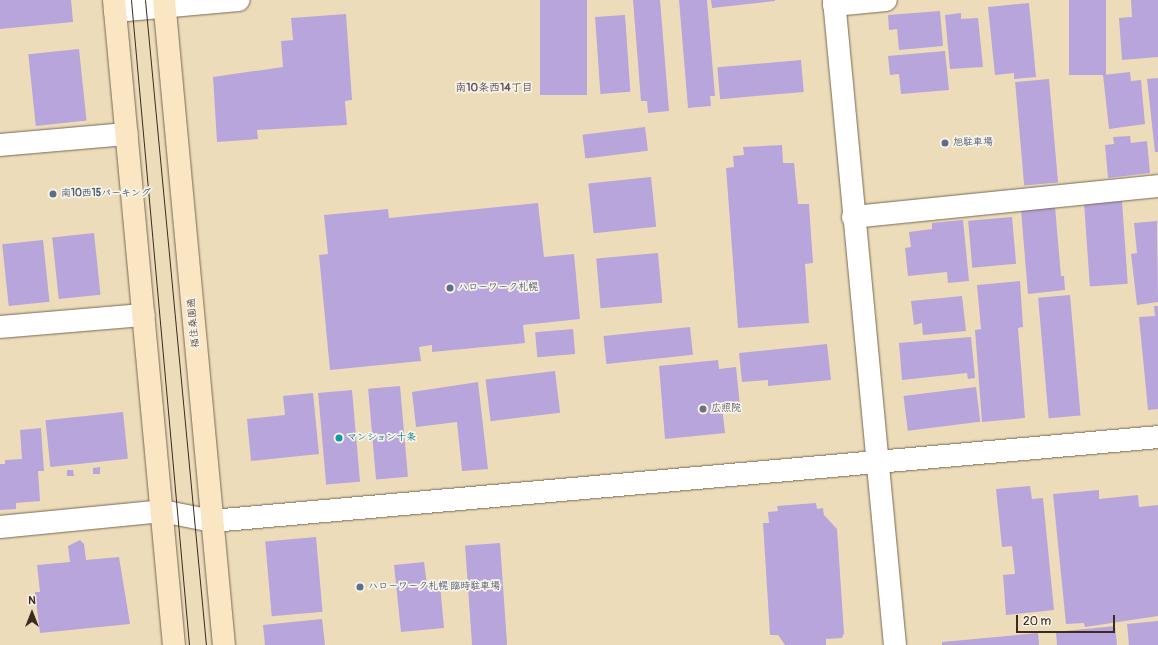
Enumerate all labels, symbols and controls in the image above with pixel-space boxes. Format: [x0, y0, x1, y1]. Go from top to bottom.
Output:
district label: 南10条西14丁目 [455, 81, 533, 95]
place label: 旭駐車場 [953, 137, 993, 149]
marker: 旭駐車場 [940, 138, 950, 148]
place label: 南10西15パーキング [61, 188, 151, 200]
marker: 南10西15パーキング [48, 189, 58, 199]
place label: ハローワーク札幌 [458, 282, 538, 294]
marker: ハローワーク札幌 [445, 283, 455, 293]
street label: 福住桑園通 [186, 298, 202, 348]
place label: 広照院 [711, 403, 741, 415]
marker: 広照院 [698, 404, 708, 414]
place label: マンション十条 [347, 432, 417, 444]
marker: マンション十条 [334, 433, 344, 443]
place label: ハローワーク札幌 臨時駐車場 [368, 581, 500, 593]
marker: ハローワーク札幌 臨時駐車場 [355, 582, 365, 592]
north arrow [12, 593, 52, 633]
text: N [28, 594, 36, 607]
scale bar [1018, 607, 1117, 633]
text: 20 m [1023, 614, 1051, 629]

